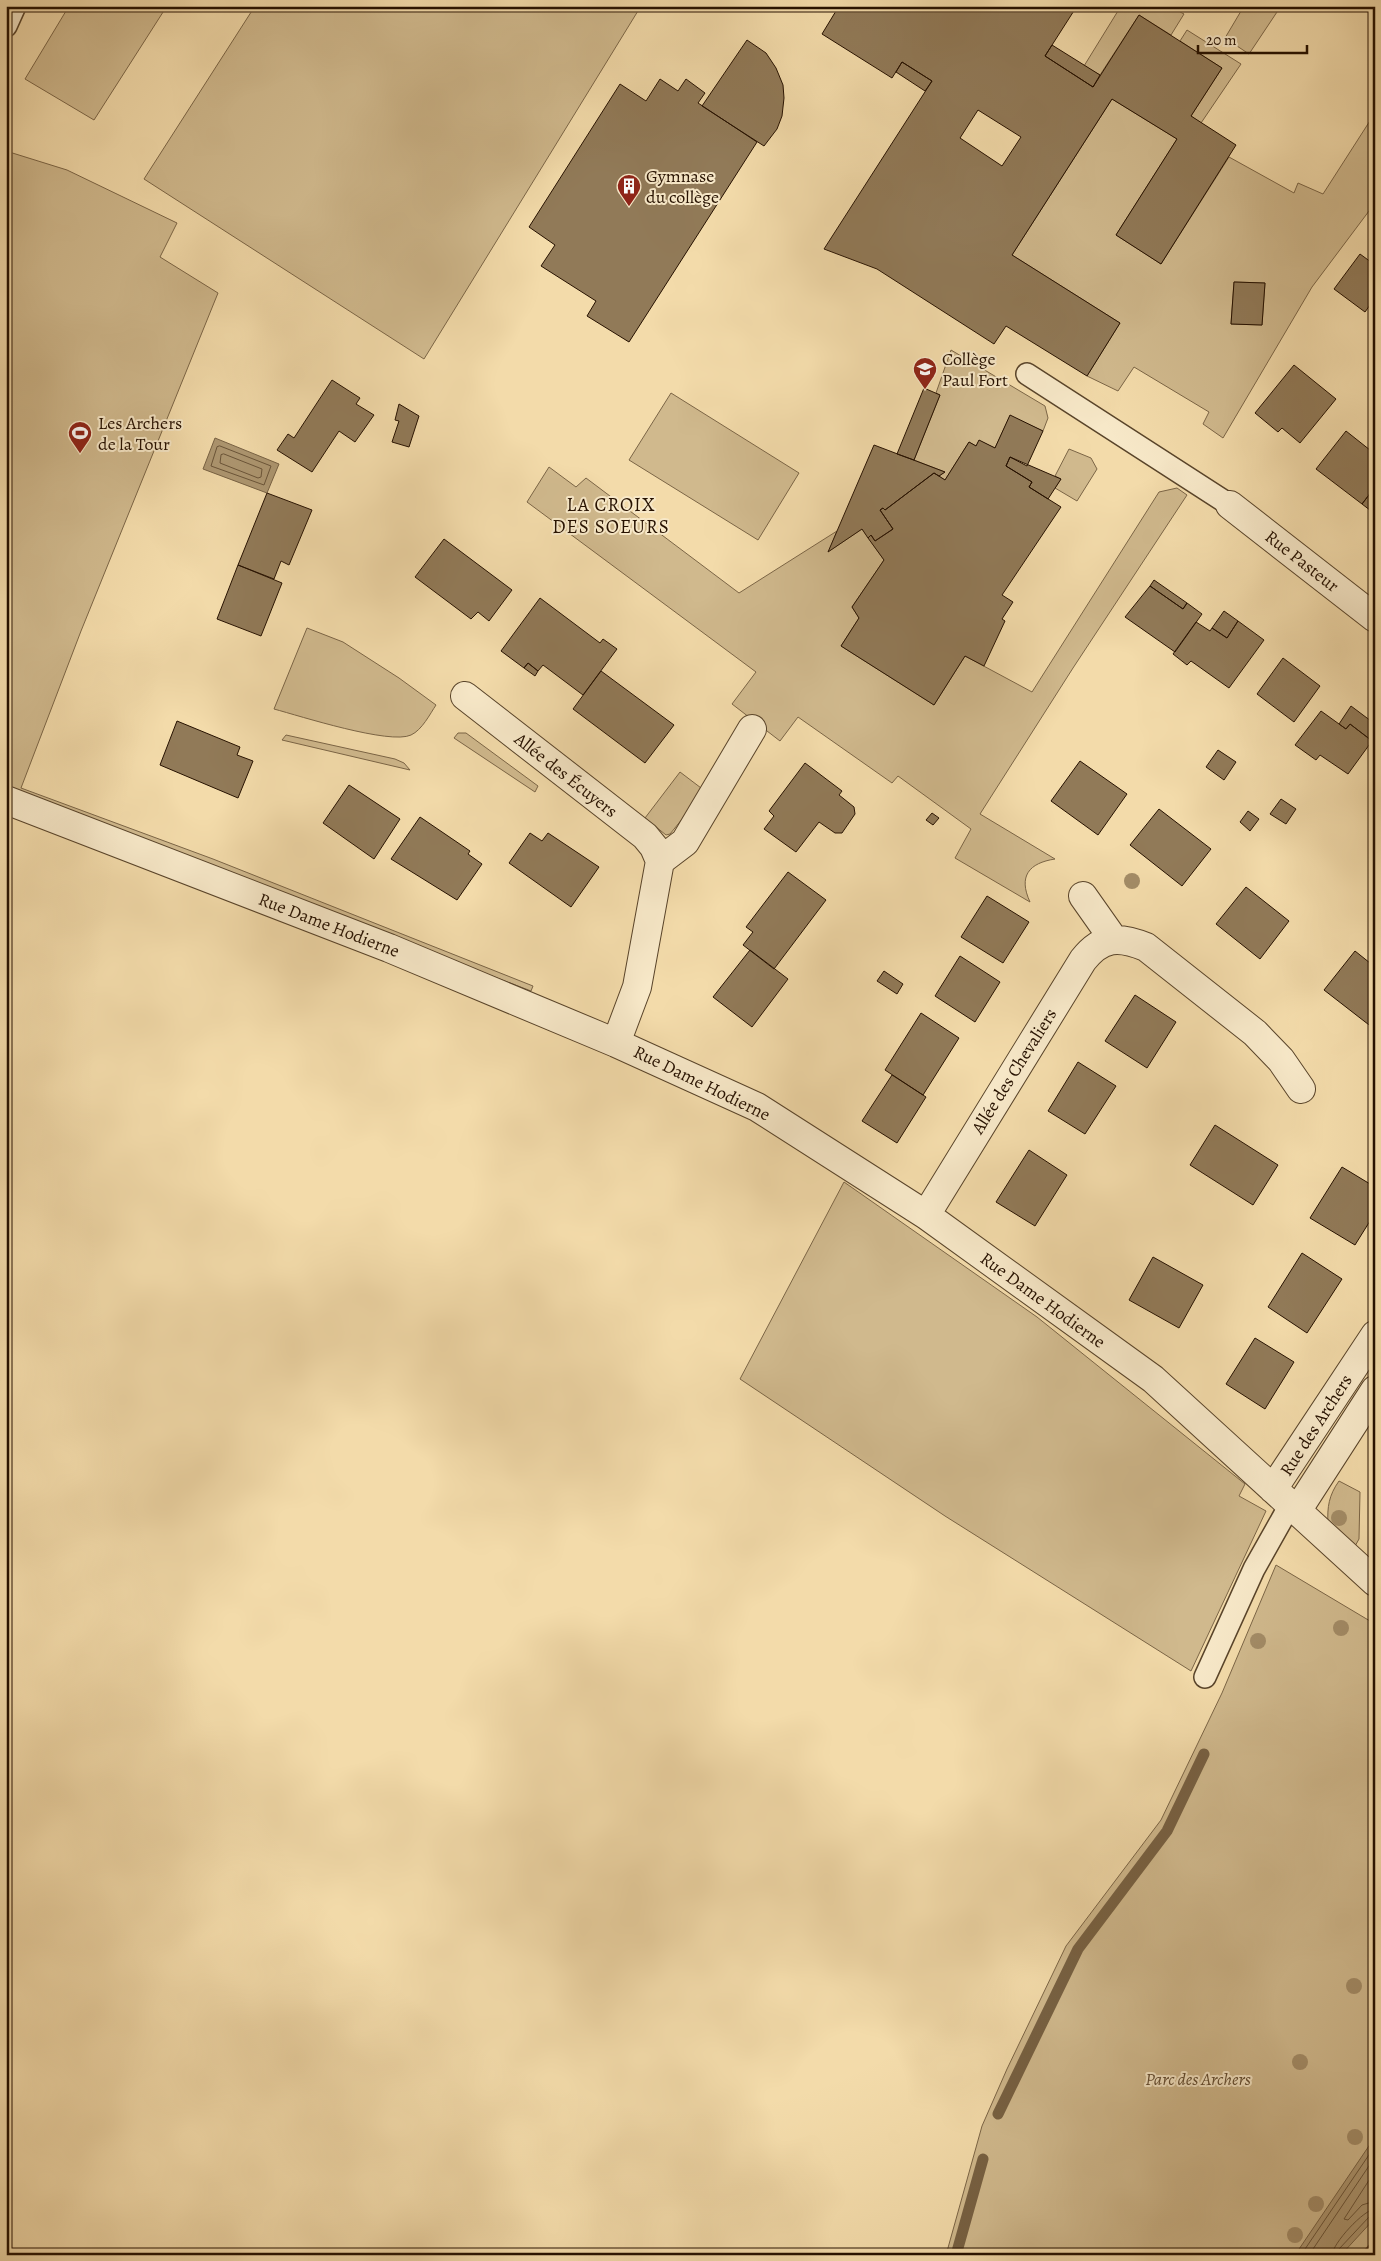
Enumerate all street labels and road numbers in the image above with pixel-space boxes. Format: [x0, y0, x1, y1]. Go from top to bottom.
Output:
street label: Rue Pasteur [1260, 525, 1344, 597]
street label: Allée des Écuyers [509, 727, 623, 823]
street label: Rue Dame Hodierne [255, 887, 403, 963]
street label: Allée des Chevaliers [965, 1004, 1062, 1139]
street label: Rue Dame Hodierne [630, 1039, 774, 1127]
street label: Rue Dame Hodierne [976, 1246, 1110, 1354]
street label: Rue des Archers [1274, 1370, 1358, 1480]

